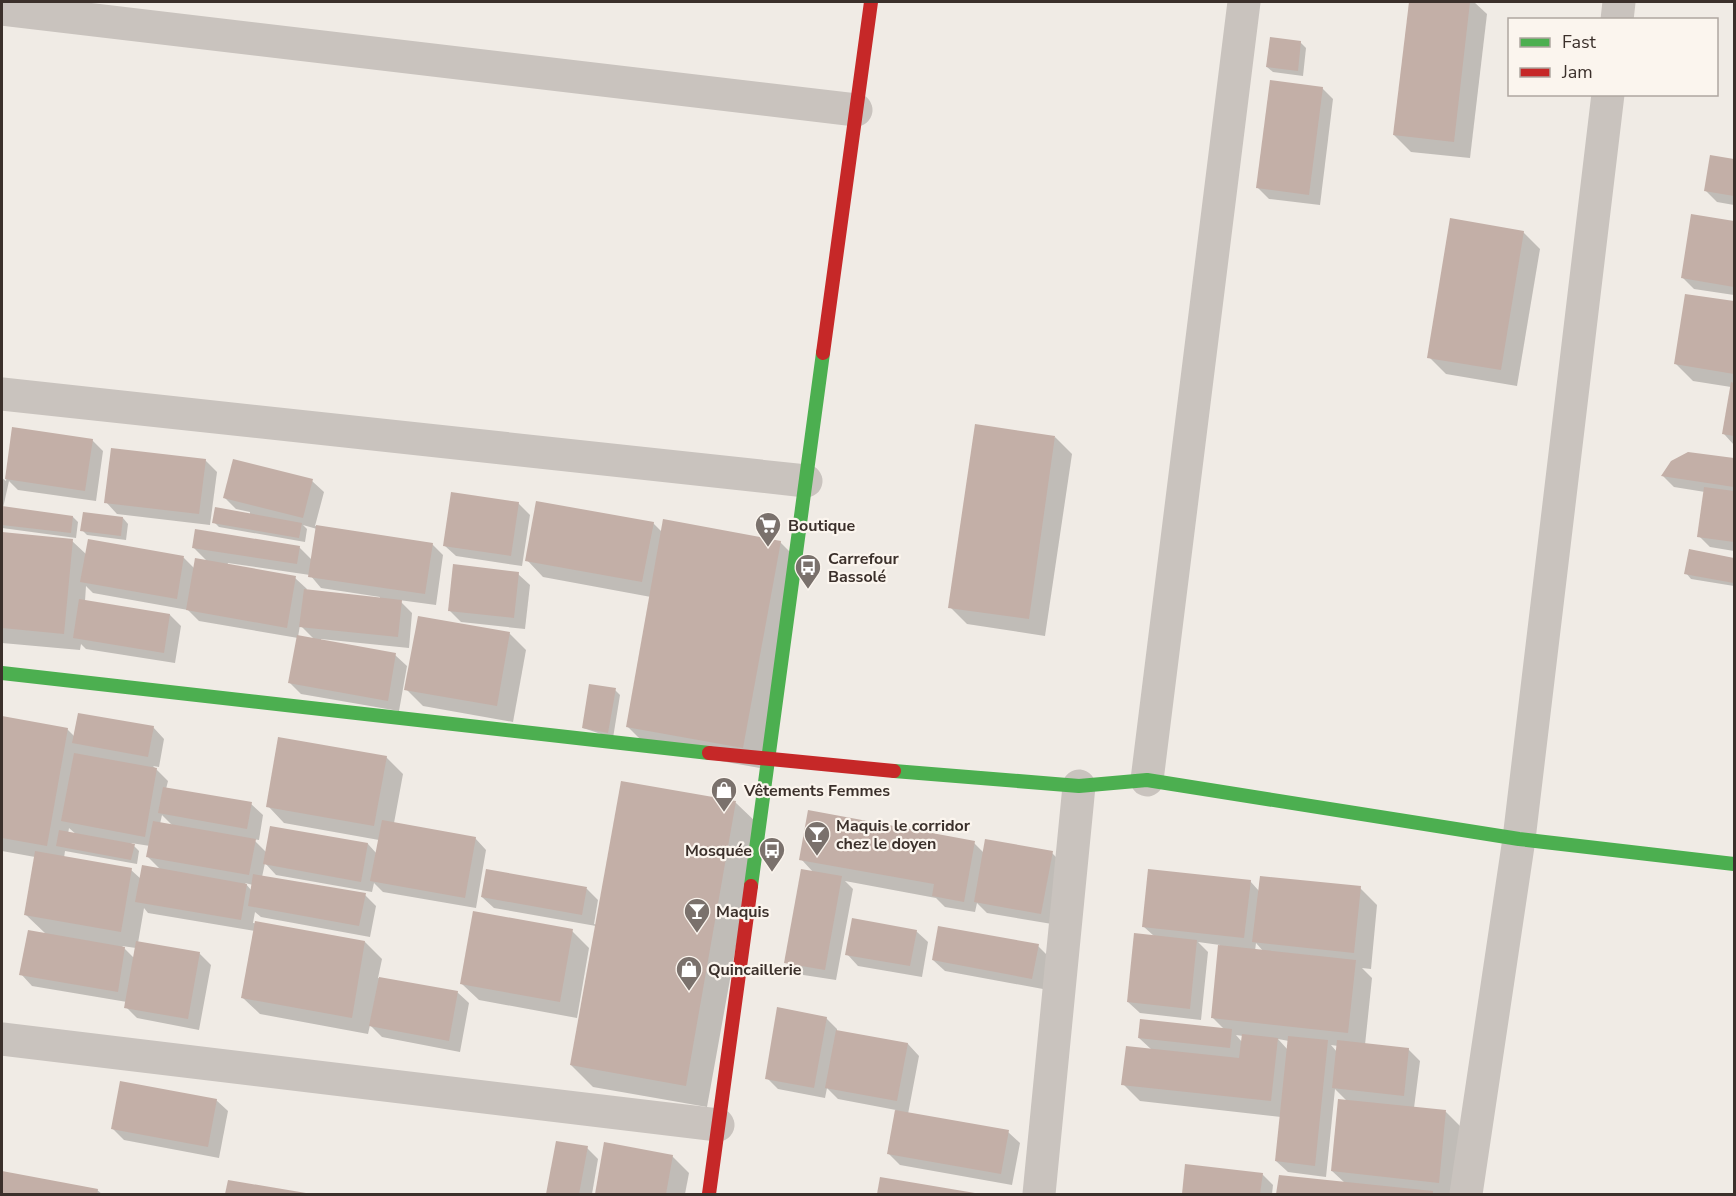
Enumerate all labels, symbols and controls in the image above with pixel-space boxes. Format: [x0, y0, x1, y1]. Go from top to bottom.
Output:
legend [1508, 18, 1718, 96]
text: Fast [1562, 30, 1597, 54]
text: Jam [1561, 60, 1593, 84]
supermarket icon: Boutique [753, 510, 783, 548]
place label: Boutique [788, 515, 856, 537]
place label: Carrefour Bassolé [828, 548, 899, 588]
bus stop icon: Carrefour Bassolé [793, 552, 823, 590]
shop icon: Vêtements Femmes [709, 775, 739, 813]
place label: Vêtements Femmes [743, 780, 890, 802]
place label: Maquis le corridor chez le doyen [836, 815, 971, 855]
bar icon: Maquis le corridor chez le doyen [802, 819, 832, 857]
bus stop icon: Mosquée [757, 835, 787, 873]
place label: Mosquée [685, 840, 752, 862]
bar icon: Maquis [682, 896, 712, 934]
place label: Maquis [716, 901, 770, 923]
shop icon: Quincaillerie [674, 954, 704, 992]
place label: Quincaillerie [708, 959, 802, 981]

